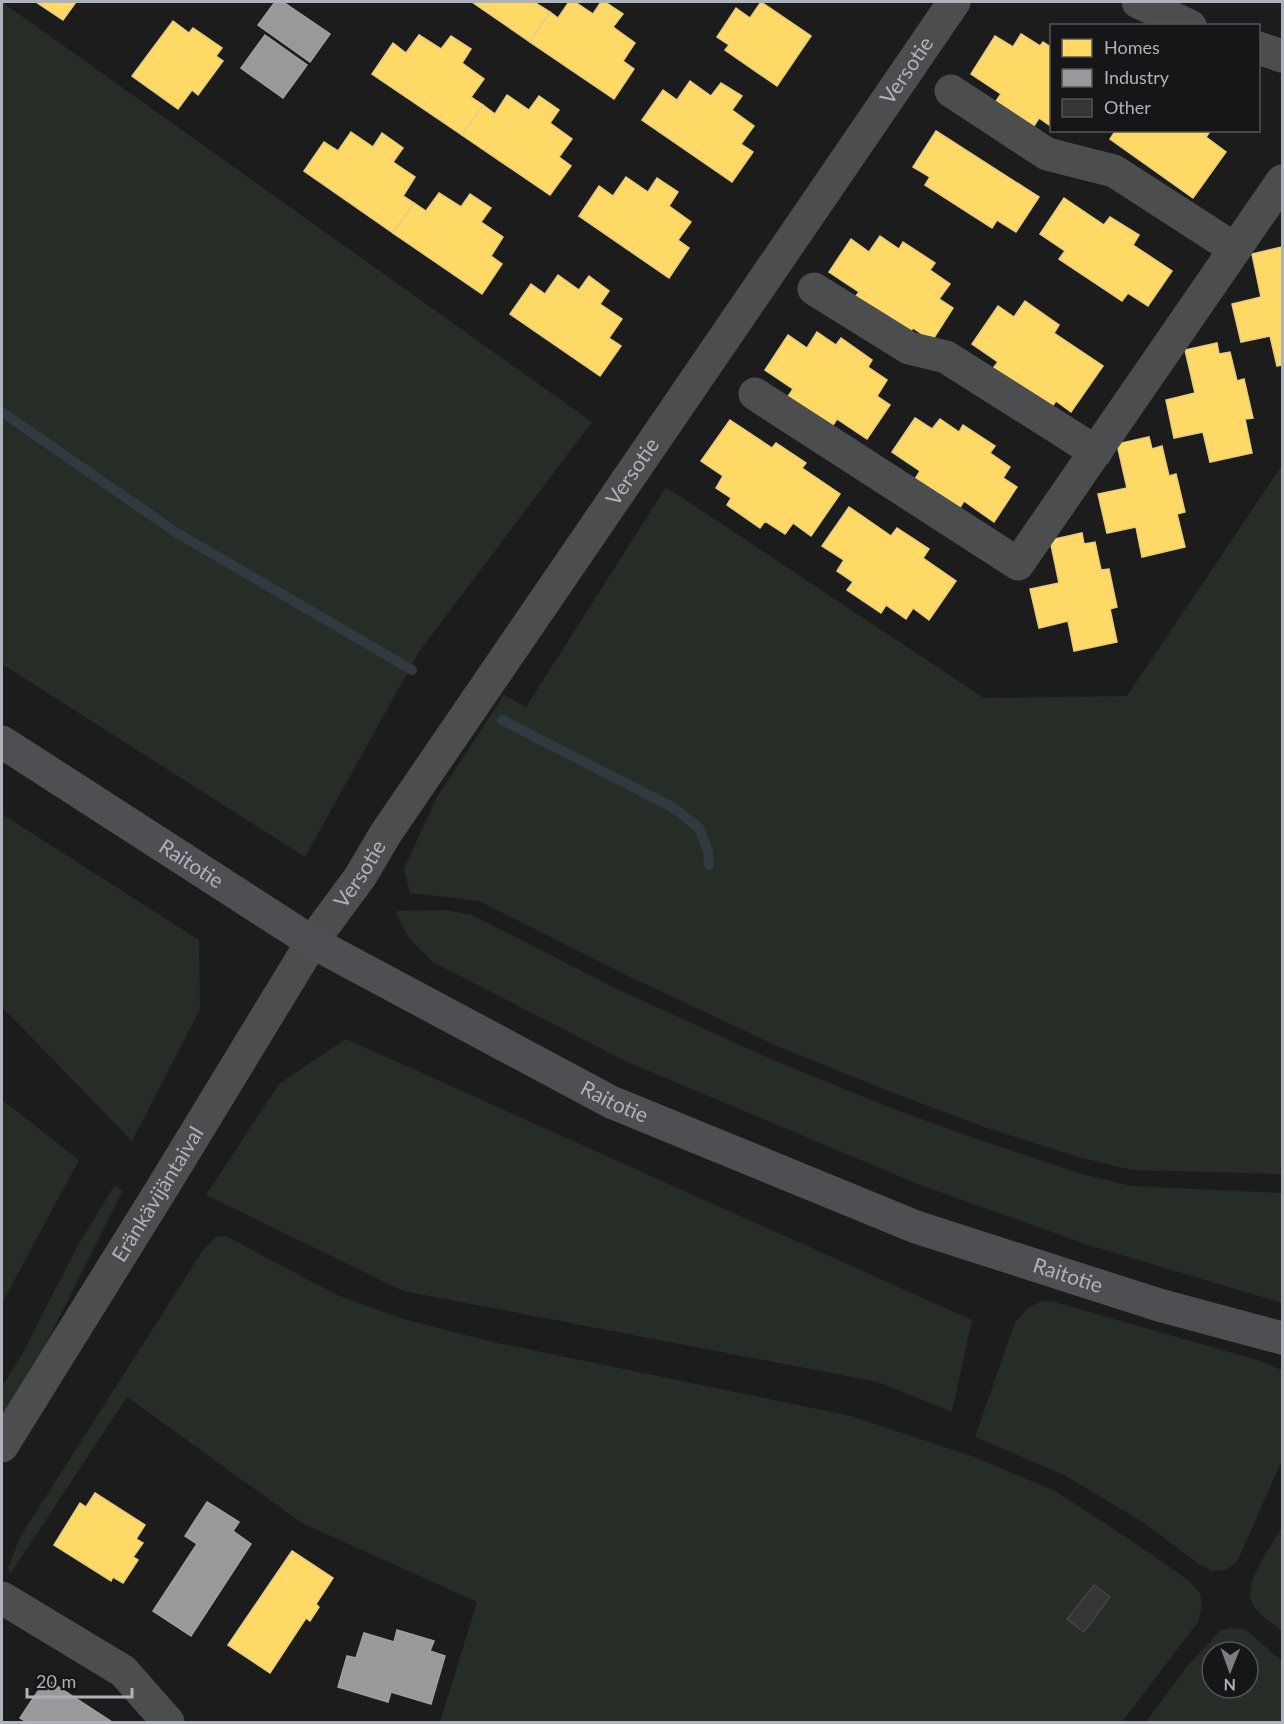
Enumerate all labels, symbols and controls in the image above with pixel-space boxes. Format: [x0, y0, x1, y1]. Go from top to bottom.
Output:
legend [1050, 24, 1260, 132]
street label: Versotie [874, 31, 938, 108]
text: Homes [1104, 36, 1160, 58]
text: Industry [1104, 66, 1170, 88]
text: Other [1104, 96, 1151, 118]
street label: Versotie [600, 433, 663, 510]
street label: Raitotie [155, 833, 229, 893]
street label: Versotie [328, 835, 390, 912]
street label: Raitotie [577, 1074, 652, 1127]
street label: Eränkävijäntaival [106, 1121, 208, 1266]
street label: Raitotie [1030, 1251, 1106, 1297]
north arrow [1200, 1640, 1260, 1700]
scale bar [27, 1661, 132, 1699]
text: 20 m [36, 1670, 76, 1692]
text: N [1223, 1676, 1236, 1695]

